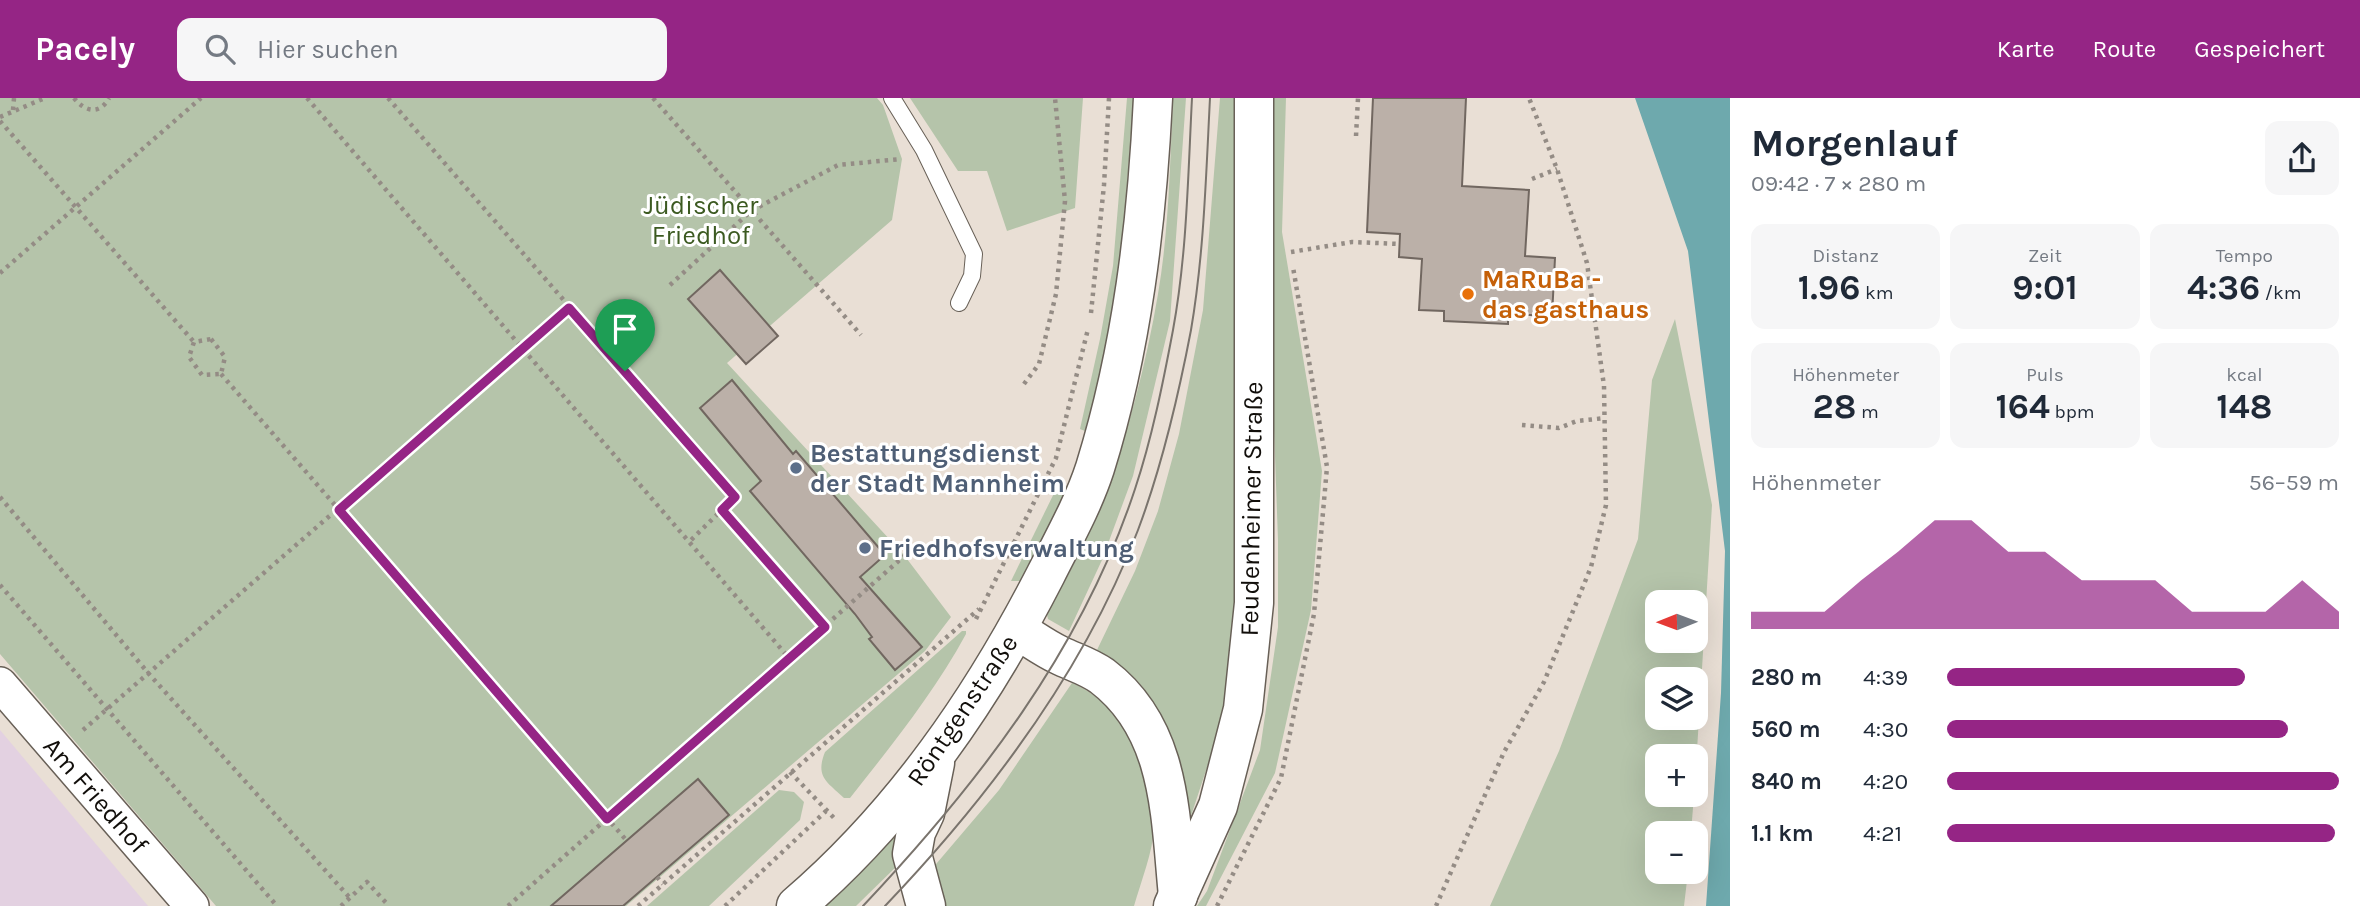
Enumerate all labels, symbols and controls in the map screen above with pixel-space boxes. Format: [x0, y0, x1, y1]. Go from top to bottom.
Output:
search box [177, 18, 667, 81]
text: Pacely [35, 30, 135, 68]
icon: search [201, 30, 239, 68]
text: Hier suchen [257, 34, 399, 65]
text: Karte [1997, 35, 2055, 63]
text: Route [2093, 35, 2156, 63]
text: Gespeichert [2194, 35, 2325, 63]
text: Morgenlauf [1751, 121, 1958, 166]
button: share [2265, 121, 2339, 195]
text: 09:42 · 7 × 280 m [1751, 170, 1926, 197]
park label: Jüdischer Friedhof [644, 190, 759, 251]
text: Distanz [1813, 245, 1879, 267]
text: Zeit [2028, 245, 2062, 267]
text: Tempo [2216, 245, 2273, 267]
place label: MaRuBa - das gasthaus [1482, 264, 1649, 325]
text: 1.96 [1798, 267, 1860, 308]
text: 9:01 [2012, 267, 2078, 308]
text: 4:36 [2187, 267, 2260, 308]
text: km [1860, 282, 1893, 304]
text: /km [2260, 282, 2302, 304]
marker: MaRuBa - das gasthaus [1460, 286, 1476, 302]
pin [595, 299, 655, 371]
icon: arrive [606, 310, 644, 348]
text: Höhenmeter [1792, 364, 1899, 386]
text: Puls [2026, 364, 2064, 386]
text: kcal [2226, 364, 2262, 386]
street label: Feudenheimer Straße [1234, 381, 1269, 637]
text: 28 [1813, 386, 1856, 427]
text: 164 [1995, 386, 2050, 427]
text: 148 [2216, 386, 2272, 427]
text: m [1856, 401, 1879, 423]
text: bpm [2050, 401, 2095, 423]
place label: Bestattungsdienst der Stadt Mannheim [810, 438, 1065, 499]
marker: Bestattungsdienst der Stadt Mannheim [788, 460, 804, 476]
text: Höhenmeter [1751, 469, 1881, 496]
text: 56–59 m [2249, 469, 2339, 496]
place label: Friedhofsverwaltung [879, 533, 1134, 564]
marker: Friedhofsverwaltung [857, 540, 873, 556]
north arrow [1645, 590, 1708, 653]
map controls [1645, 590, 1708, 884]
street label: Röntgenstraße [900, 629, 1024, 792]
text: 280 m [1751, 664, 1822, 691]
text: 4:39 [1863, 664, 1908, 691]
button: layers [1645, 667, 1708, 730]
text: 560 m [1751, 716, 1821, 743]
text: 4:30 [1863, 716, 1908, 743]
street label: Am Friedhof [37, 731, 155, 861]
button: + [1645, 744, 1708, 807]
text: 840 m [1751, 768, 1822, 795]
text: 4:20 [1863, 768, 1908, 795]
text: 1.1 km [1751, 820, 1814, 847]
text: 4:21 [1863, 820, 1902, 847]
button: − [1645, 821, 1708, 884]

